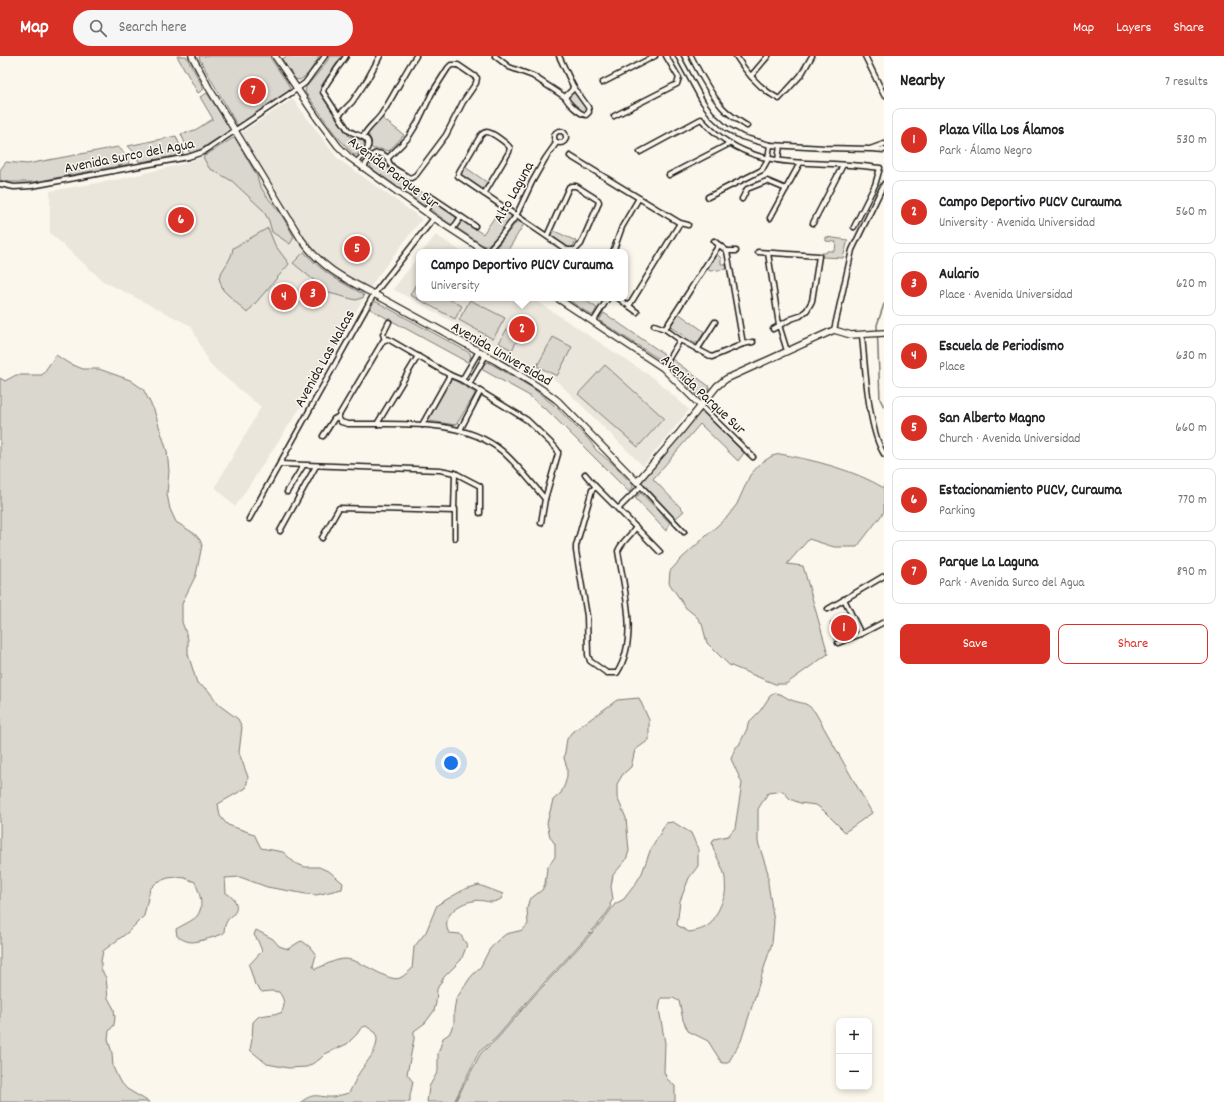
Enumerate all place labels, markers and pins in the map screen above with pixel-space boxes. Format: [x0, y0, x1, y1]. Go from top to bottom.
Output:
pin: 7 [240, 76, 266, 106]
pin: 6 [168, 205, 194, 235]
pin: 5 [344, 234, 370, 264]
pin: 3 [300, 279, 326, 309]
pin: 4 [271, 282, 297, 312]
pin: 2 [509, 314, 535, 344]
pin: 1 [831, 613, 857, 643]

